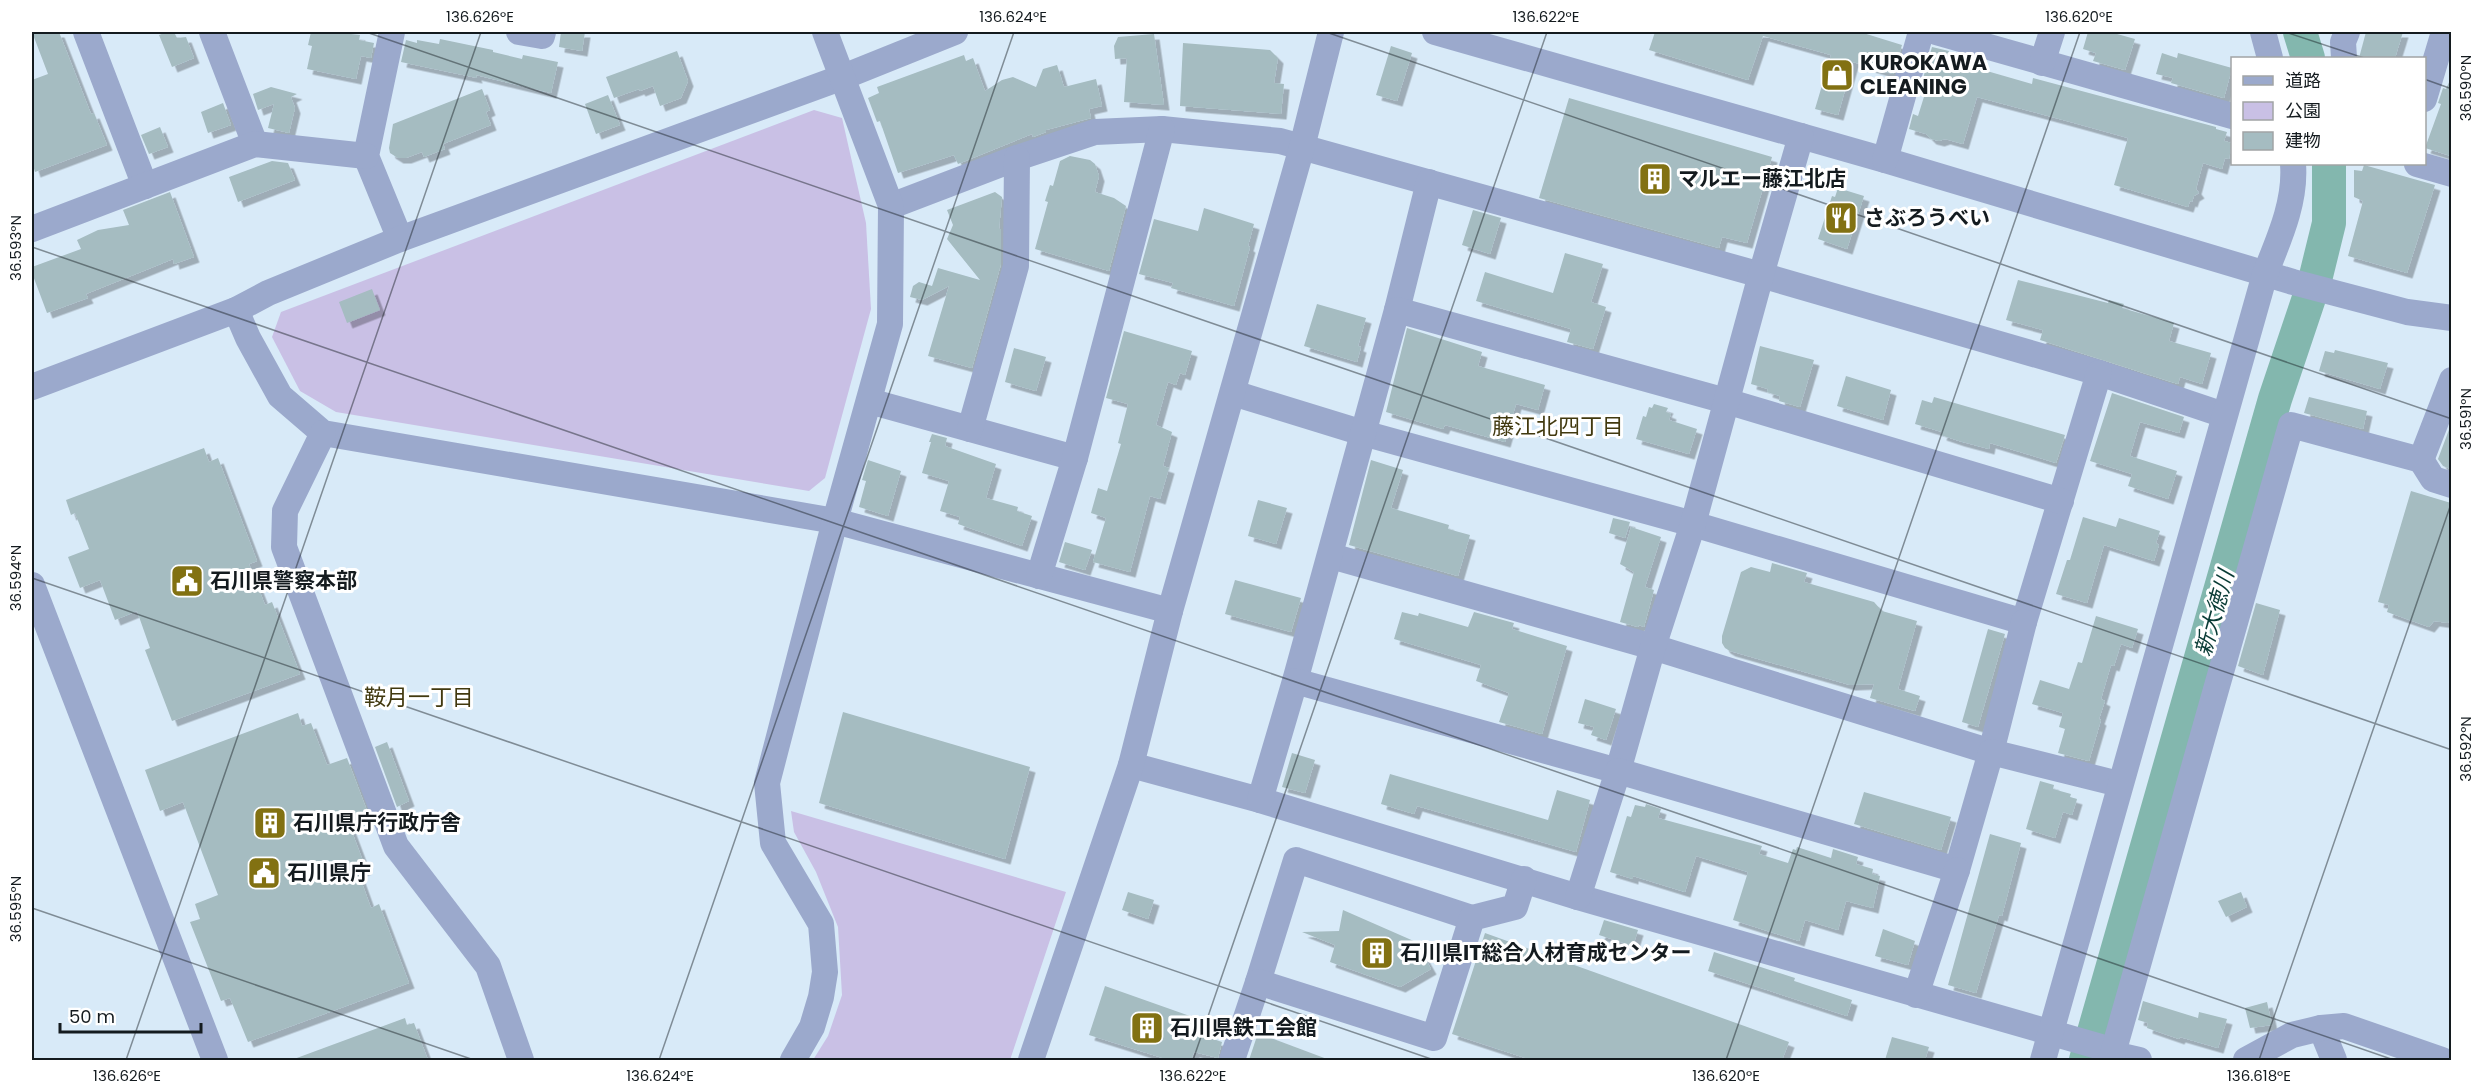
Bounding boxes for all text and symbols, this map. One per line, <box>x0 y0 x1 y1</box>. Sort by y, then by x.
text: 136.626°E <box>446 6 514 27</box>
text: 136.624°E <box>979 6 1047 27</box>
text: 136.622°E <box>1513 6 1579 27</box>
text: 136.620°E <box>2045 6 2113 27</box>
place label: KUROKAWA CLEANING <box>1860 48 1988 101</box>
text: 36.590°N <box>2455 55 2476 121</box>
shop icon: KUROKAWA CLEANING <box>1819 57 1855 93</box>
legend <box>2231 57 2426 165</box>
text: 道路 <box>2285 68 2321 93</box>
text: 公園 <box>2285 98 2321 123</box>
text: 建物 <box>2285 128 2321 153</box>
building icon: マルエー藤江北店 <box>1637 161 1673 197</box>
place label: マルエー藤江北店 <box>1678 164 1846 193</box>
restaurant icon: さぶろうべい <box>1823 200 1859 236</box>
place label: さぶろうべい <box>1864 203 1990 232</box>
text: 36.593°N <box>5 215 26 281</box>
text: 36.591°N <box>2455 388 2476 450</box>
district label: 藤江北四丁目 <box>1492 411 1624 442</box>
text: 36.594°N <box>5 545 26 611</box>
public building icon: 石川県警察本部 <box>169 563 205 599</box>
water label: 新大徳川 <box>2187 565 2242 660</box>
place label: 石川県警察本部 <box>210 566 357 595</box>
district label: 鞍月一丁目 <box>364 682 474 713</box>
text: 36.592°N <box>2455 716 2476 782</box>
building icon: 石川県庁行政庁舎 <box>252 805 288 841</box>
place label: 石川県庁行政庁舎 <box>293 808 461 837</box>
public building icon: 石川県庁 <box>246 855 282 891</box>
place label: 石川県庁 <box>287 858 371 887</box>
text: 36.595°N <box>5 876 26 942</box>
building icon: 石川県IT総合人材育成センター <box>1359 935 1395 971</box>
place label: 石川県IT総合人材育成センター <box>1400 938 1692 967</box>
scale bar <box>60 996 201 1034</box>
text: 50 m <box>69 1004 115 1029</box>
building icon: 石川県鉄工会館 <box>1129 1010 1165 1046</box>
place label: 石川県鉄工会館 <box>1170 1013 1317 1042</box>
text: 136.626°E <box>93 1065 161 1086</box>
text: 136.624°E <box>626 1065 694 1086</box>
text: 136.622°E <box>1160 1065 1226 1086</box>
text: 136.620°E <box>1692 1065 1760 1086</box>
text: 136.618°E <box>2227 1065 2291 1086</box>

